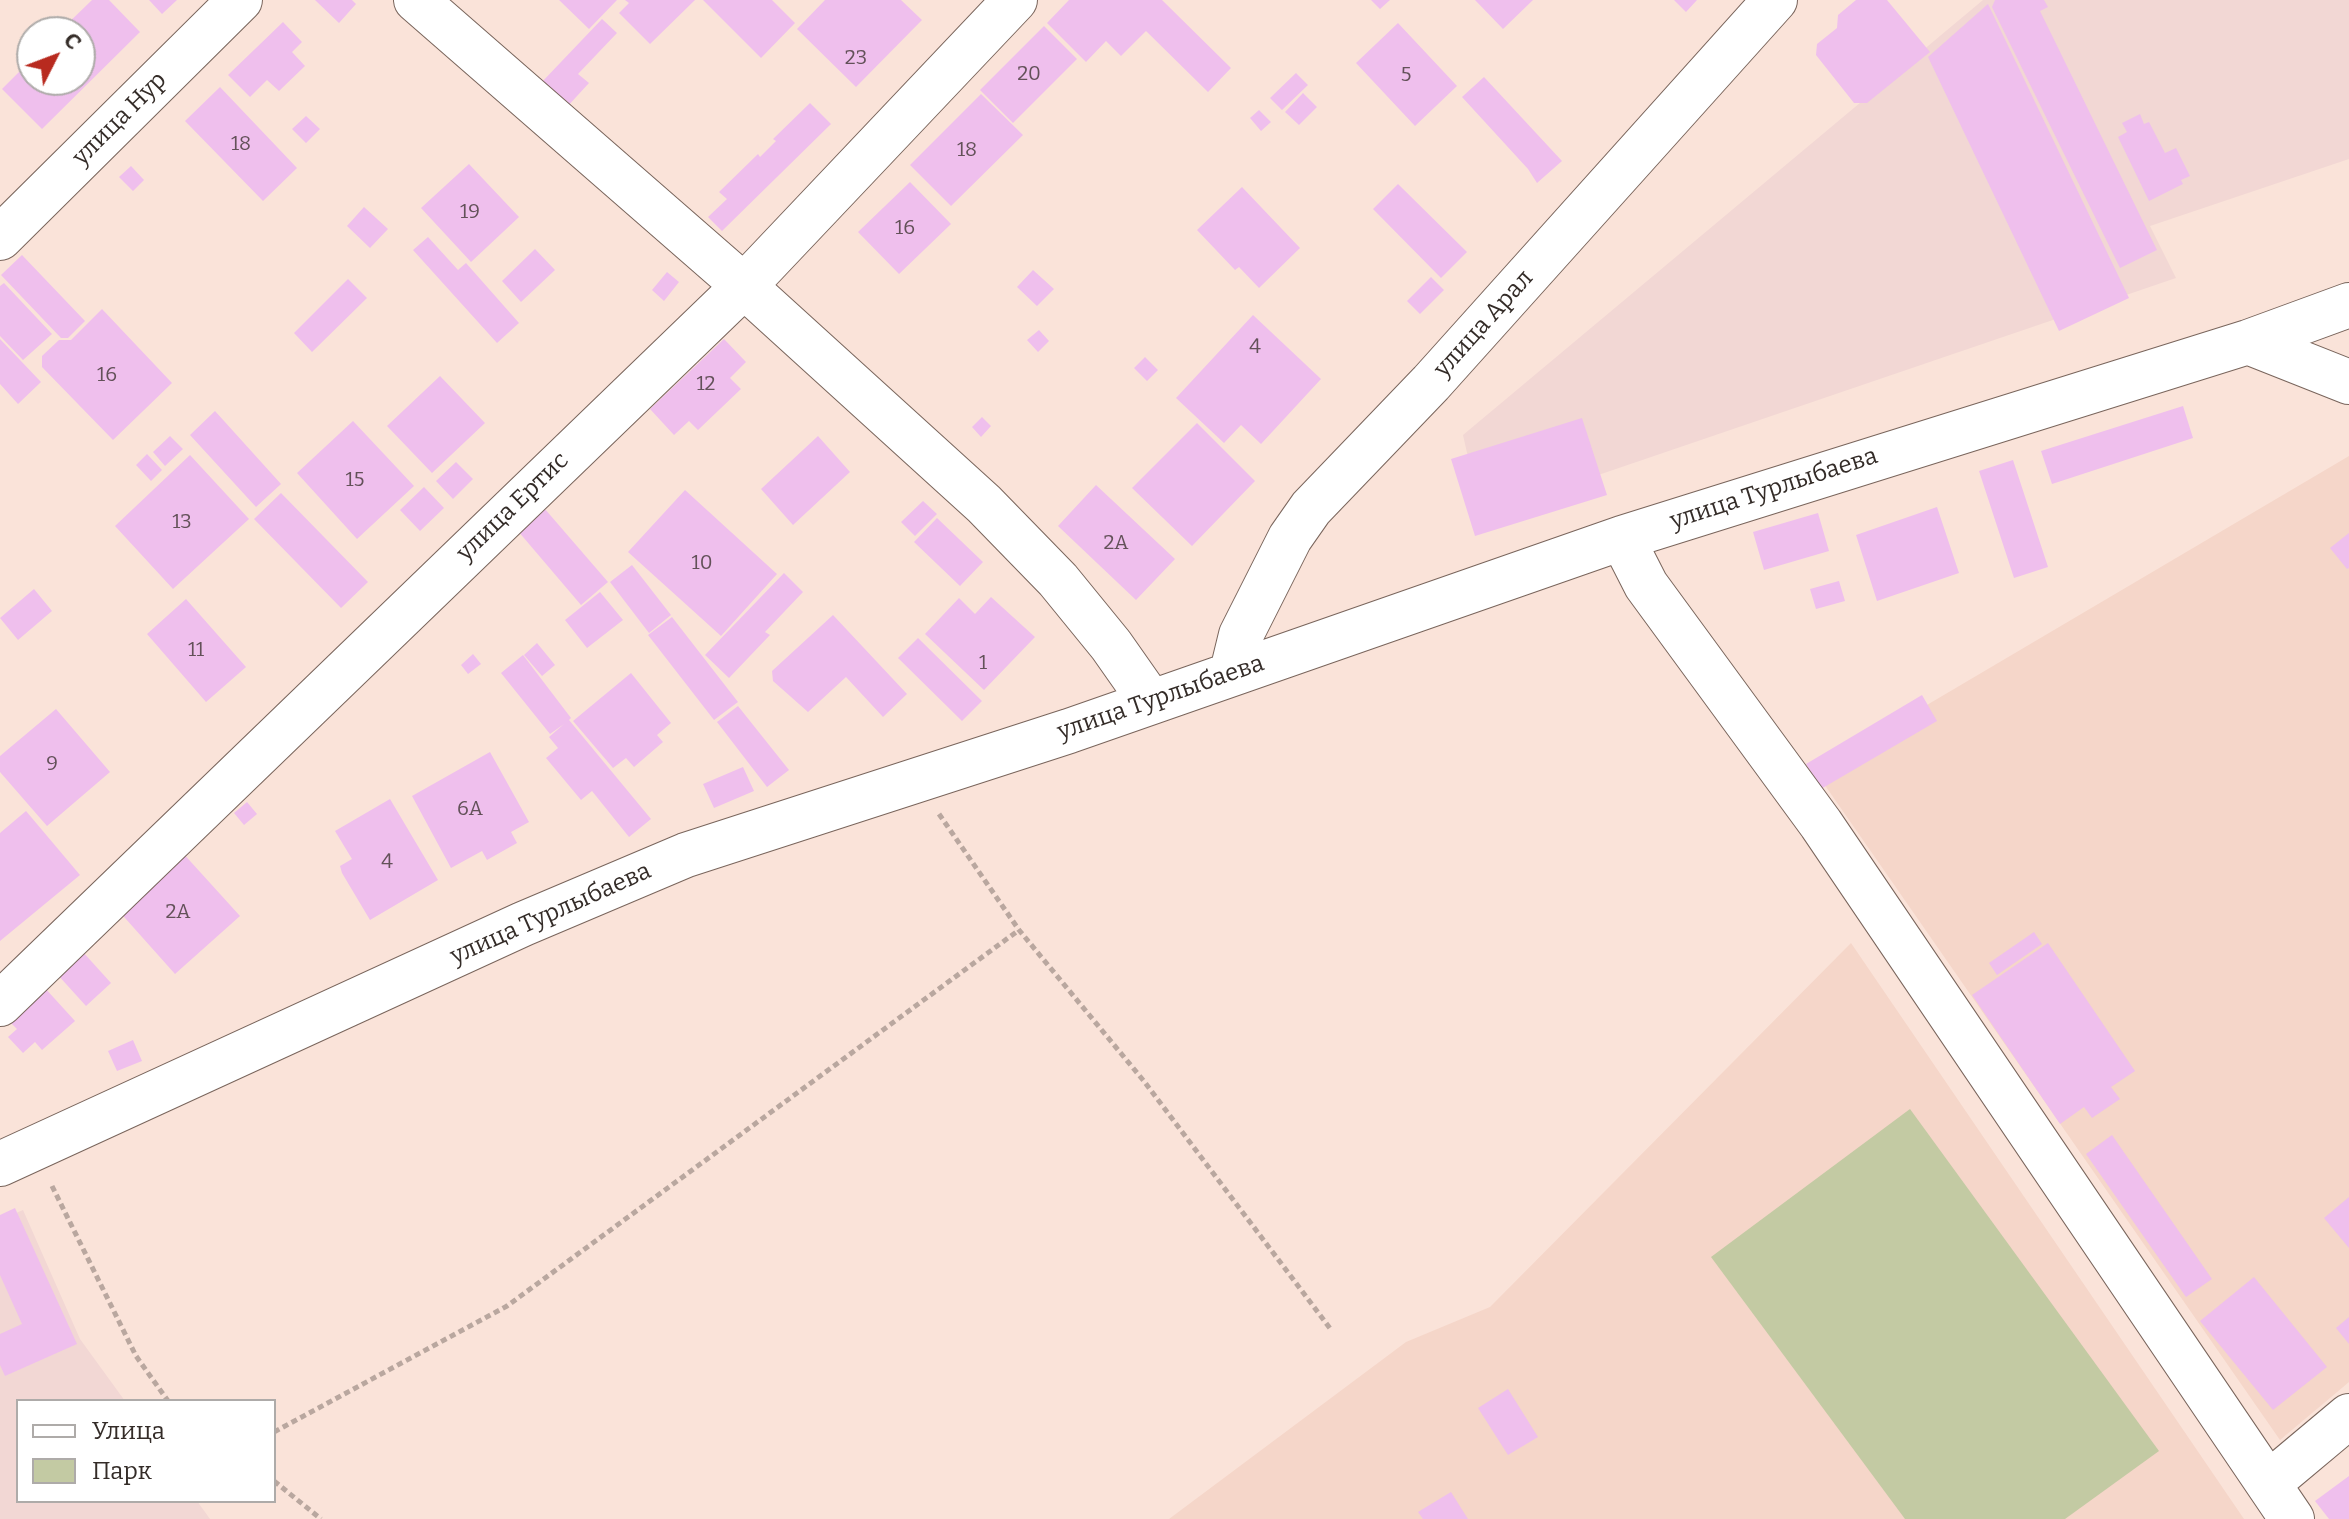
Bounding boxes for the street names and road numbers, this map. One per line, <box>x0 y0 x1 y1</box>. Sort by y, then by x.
street label: улица Нур <box>67 66 173 172</box>
street label: улица Арал <box>1428 264 1540 384</box>
street label: улица Турлыбаева <box>1667 442 1881 536</box>
street label: улица Ертис <box>451 447 575 567</box>
street label: улица Турлыбаева <box>1054 649 1268 747</box>
street label: улица Турлыбаева <box>446 857 656 971</box>

